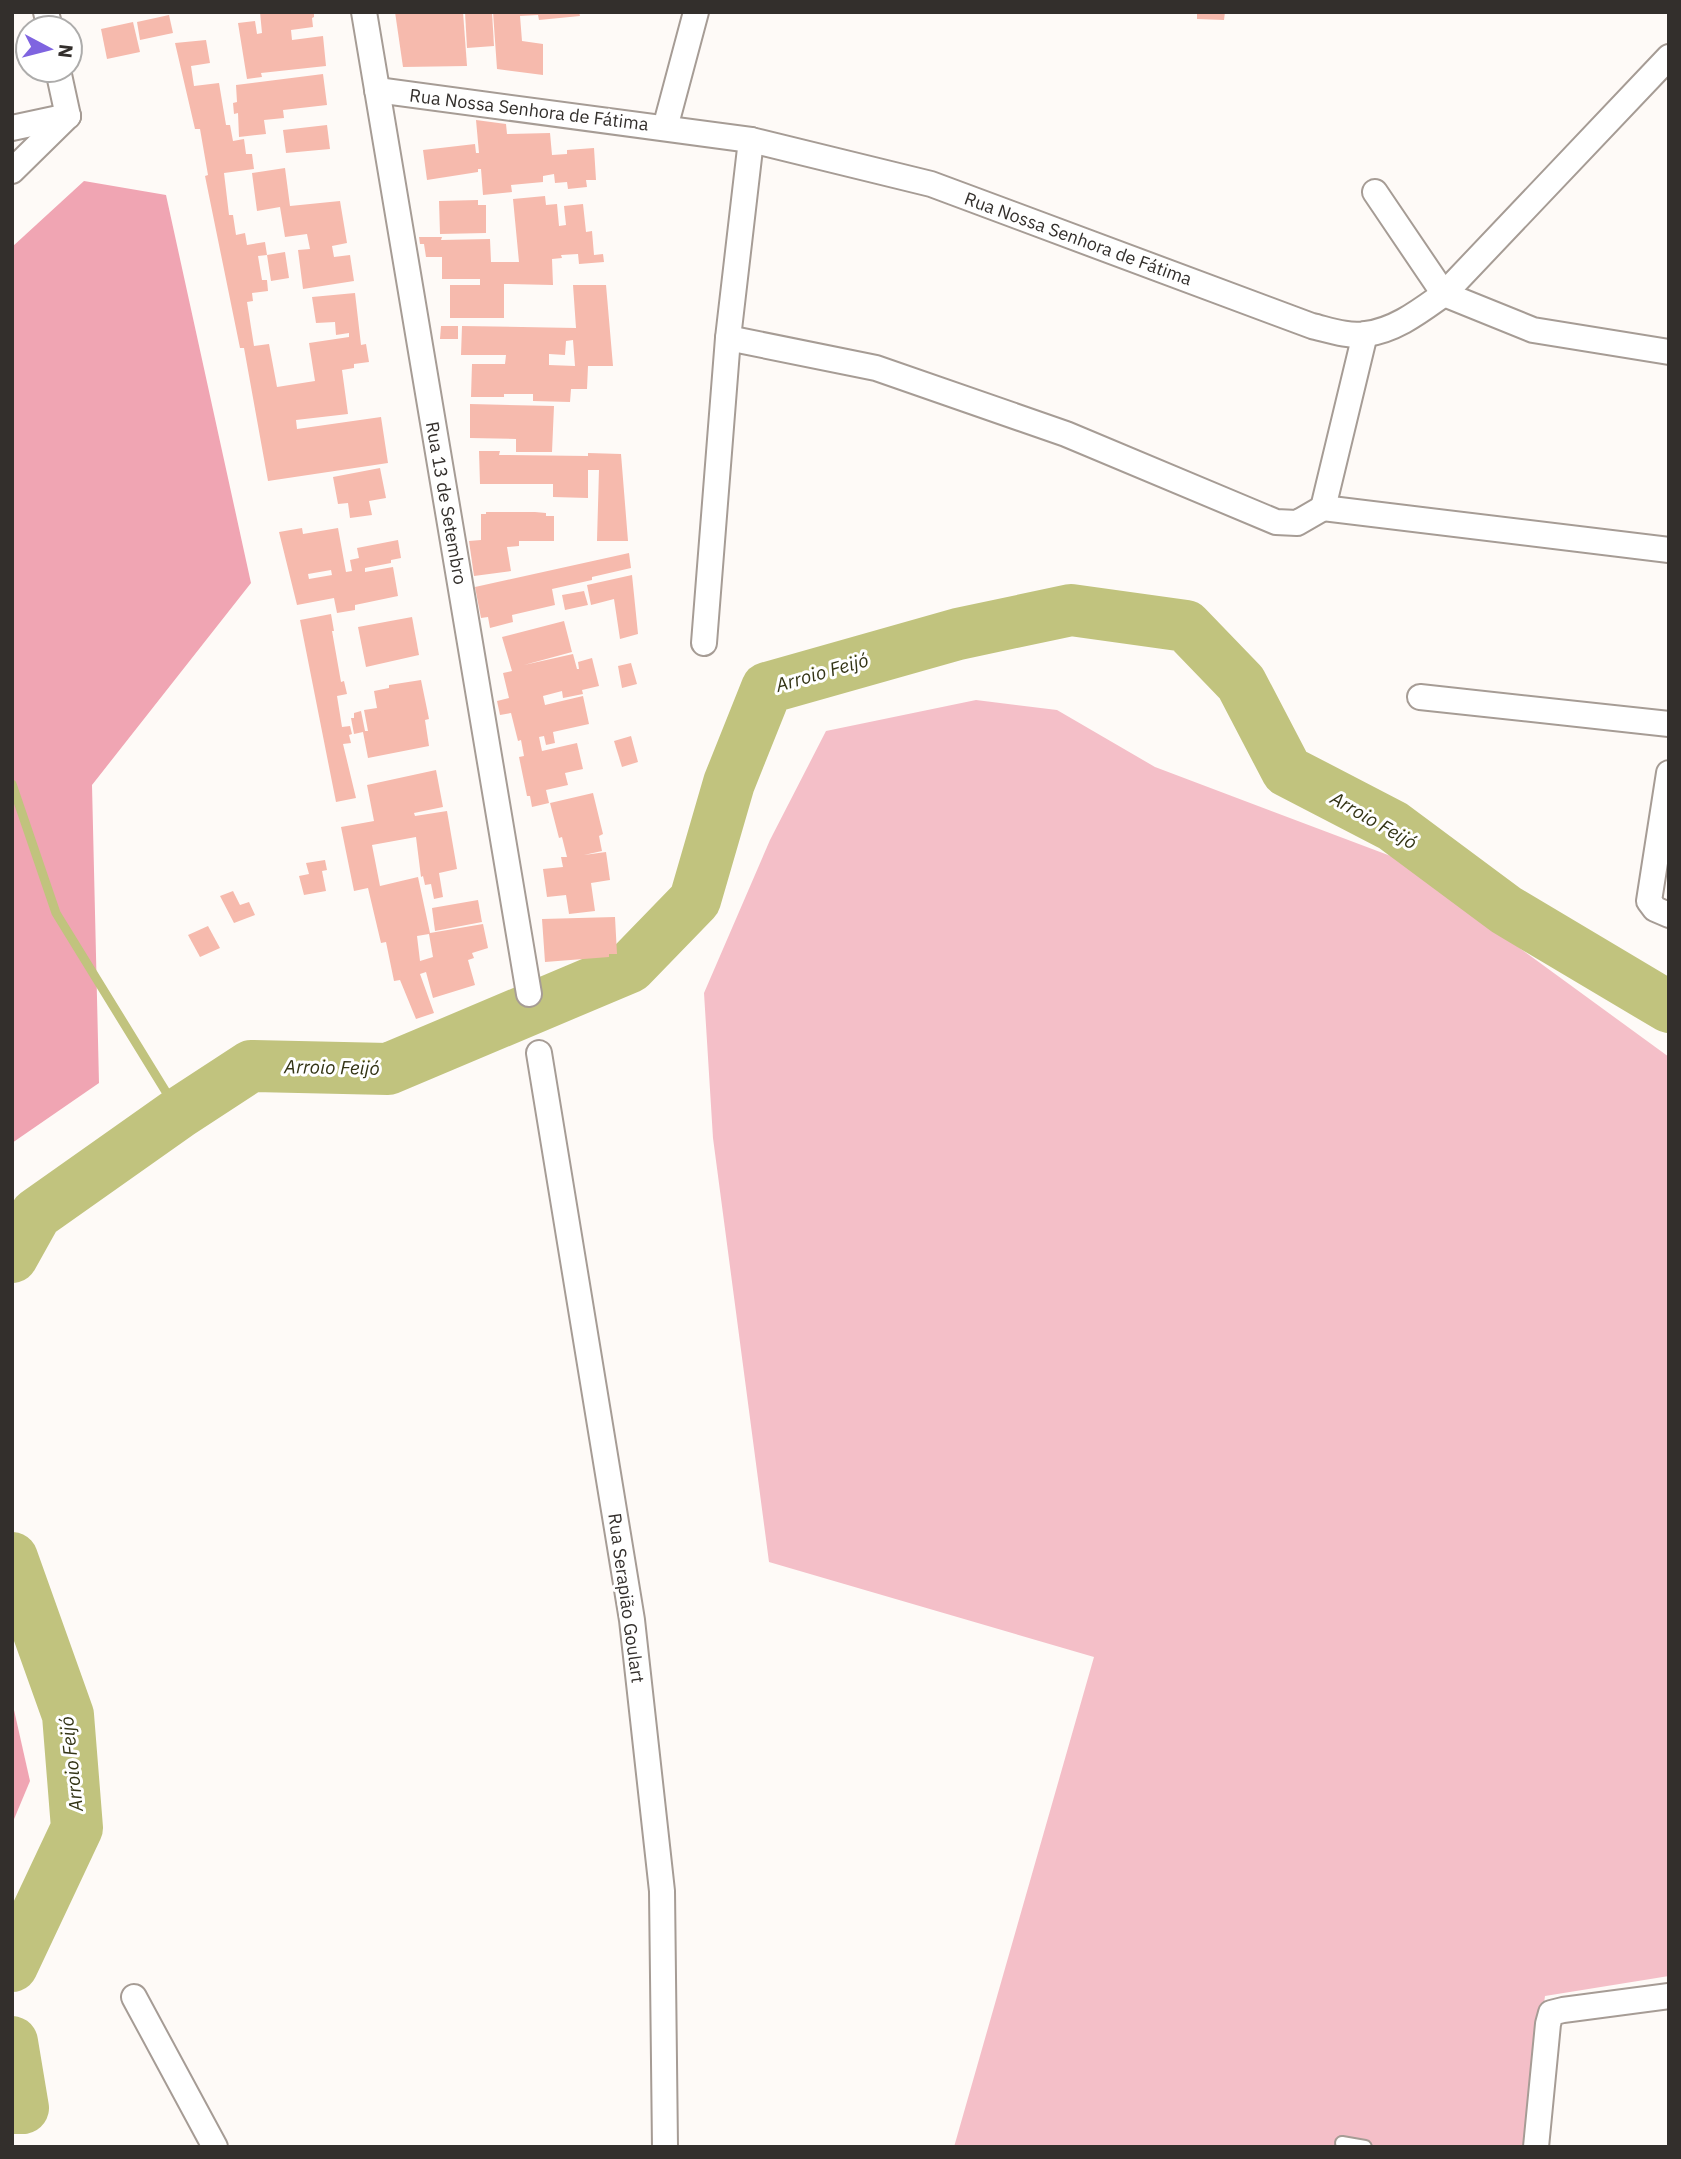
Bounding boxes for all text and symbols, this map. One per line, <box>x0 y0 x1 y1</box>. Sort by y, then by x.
north arrow <box>14 14 84 84</box>
text: N <box>53 43 79 59</box>
street label: Rua Nossa Senhora de Fátima <box>408 83 650 136</box>
street label: Rua Nossa Senhora de Fátima <box>961 187 1196 291</box>
street label: Rua 13 de Setembro <box>421 420 472 586</box>
water label: Arroio Feijó <box>772 647 871 697</box>
water label: Arroio Feijó <box>1326 785 1421 854</box>
water label: Arroio Feijó <box>283 1054 380 1080</box>
street label: Rua Serapião Goulart <box>603 1512 650 1684</box>
water label: Arroio Feijó <box>54 1715 88 1814</box>

